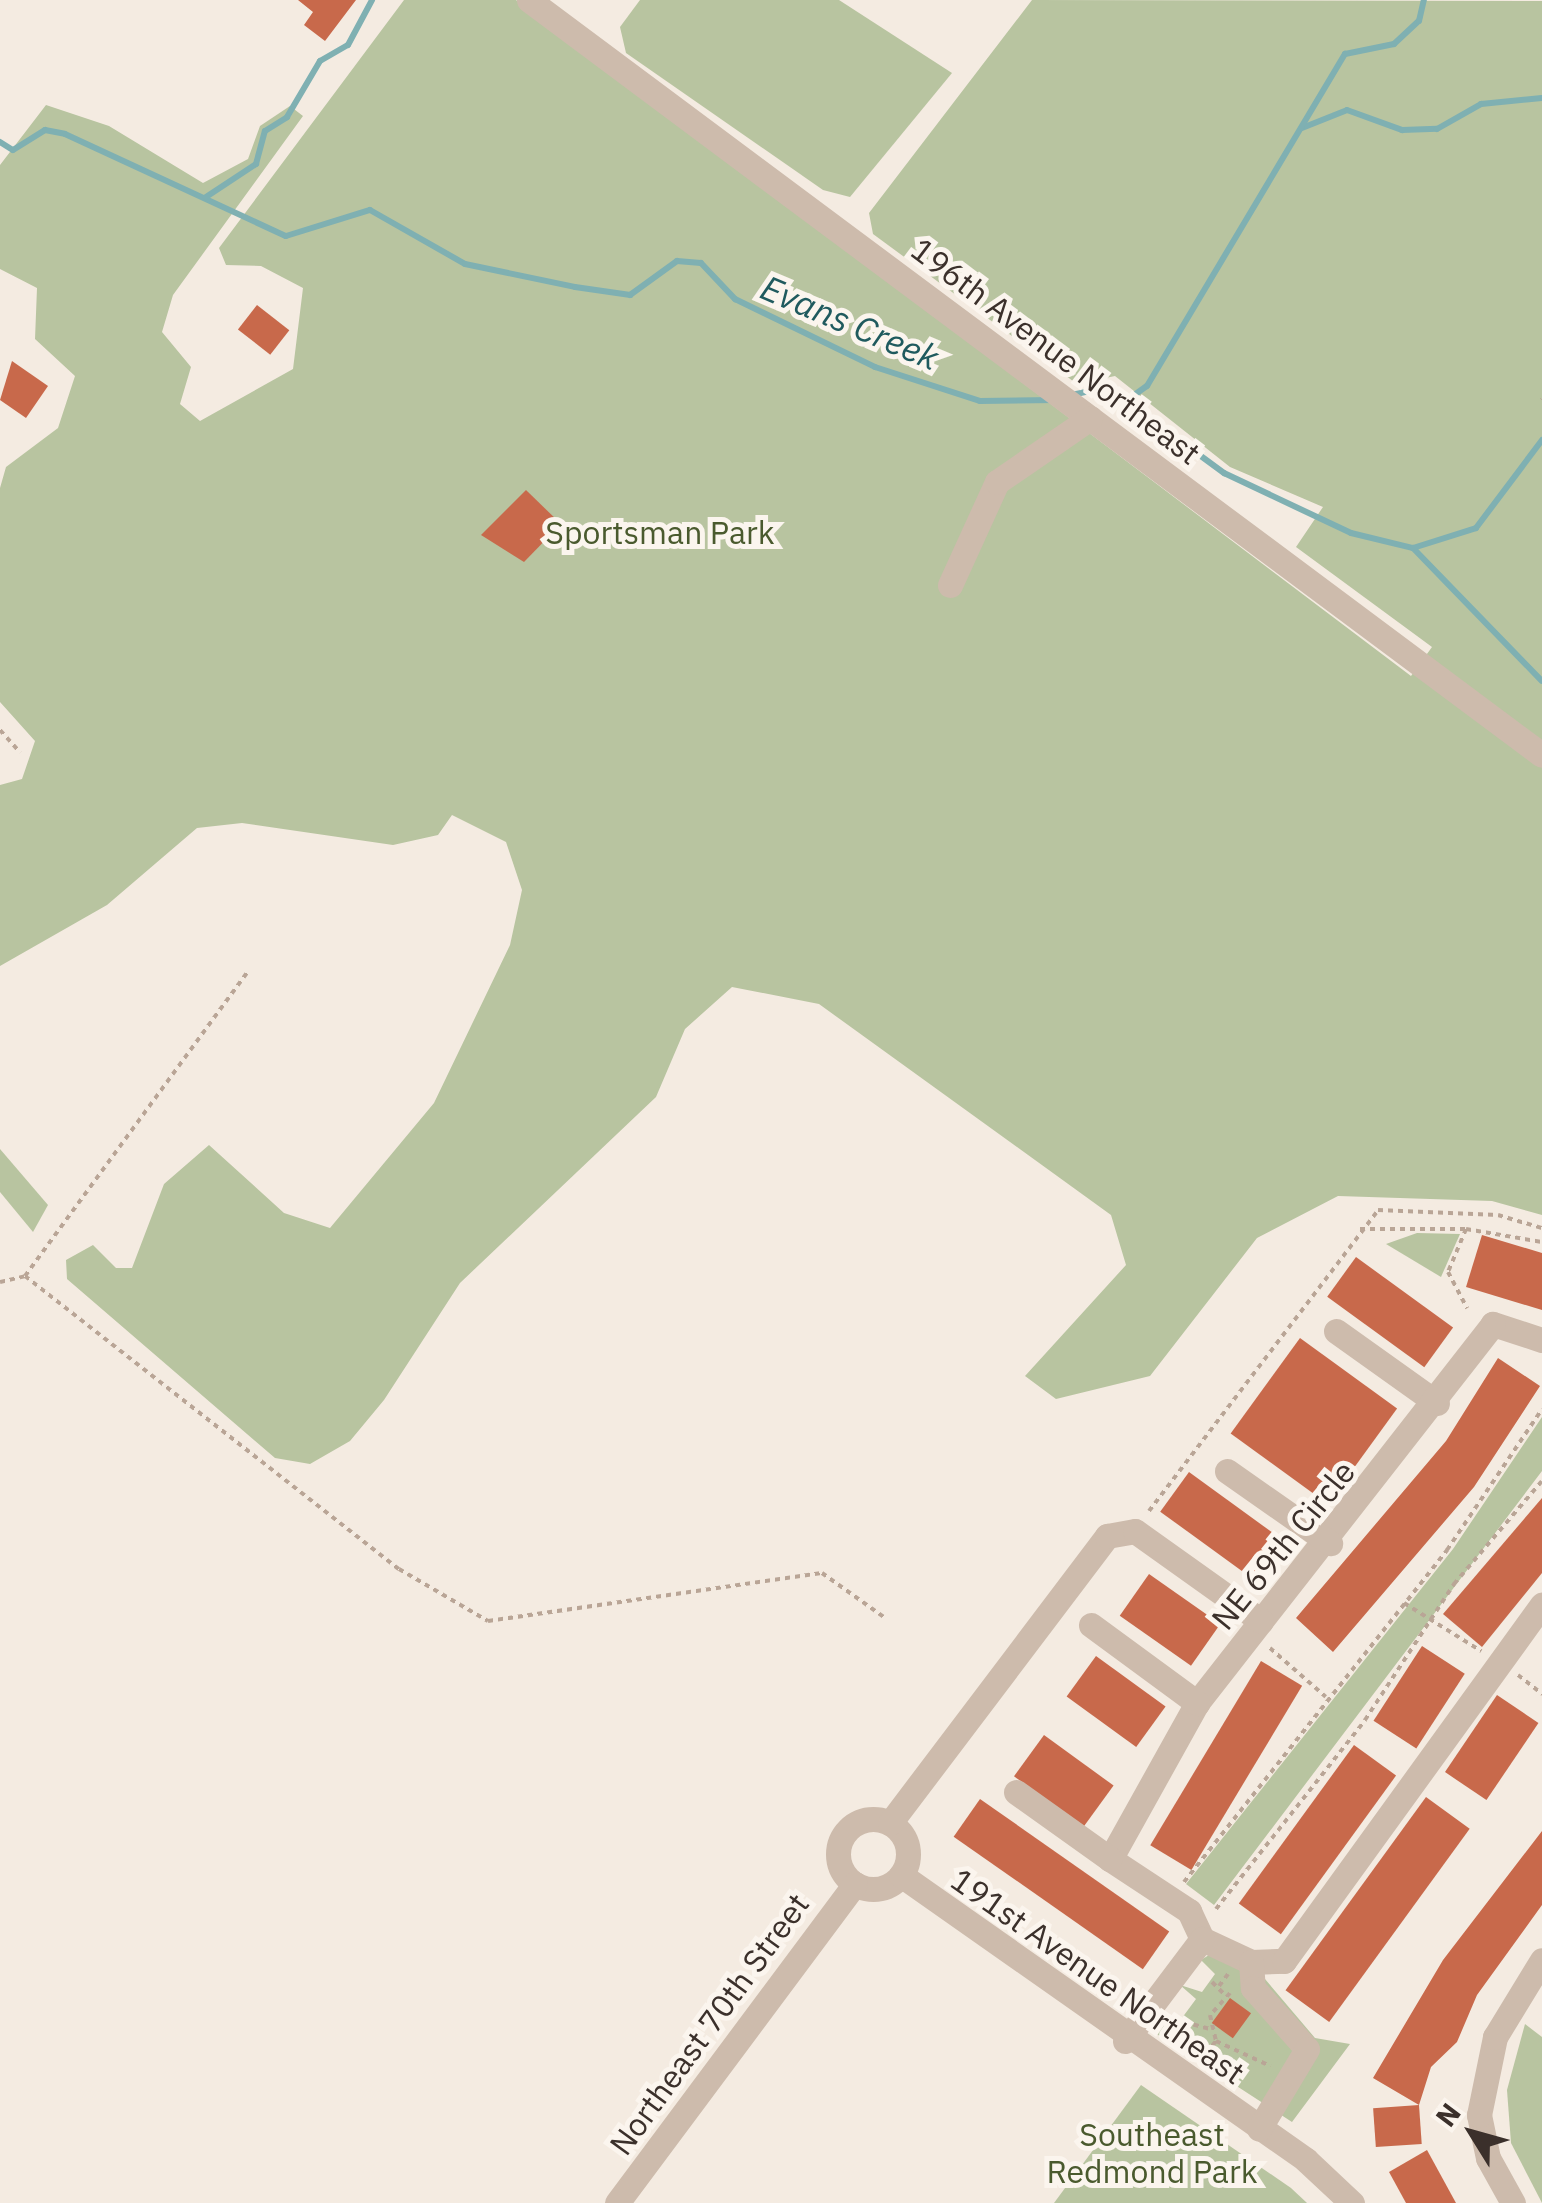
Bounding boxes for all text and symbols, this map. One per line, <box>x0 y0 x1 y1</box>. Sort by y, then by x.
street label: 196th Avenue Northeast <box>904 230 1208 472</box>
water label: Evans Creek <box>755 266 945 378</box>
park label: Sportsman Park <box>545 513 775 551</box>
street label: NE 69th Circle <box>1203 1453 1363 1637</box>
street label: 191st Avenue Northeast <box>944 1860 1252 2092</box>
street label: Northeast 70th Street <box>601 1886 817 2162</box>
north arrow <box>1422 2083 1522 2183</box>
text: N <box>1427 2095 1469 2134</box>
park label: Southeast Redmond Park <box>1046 2116 1258 2191</box>

